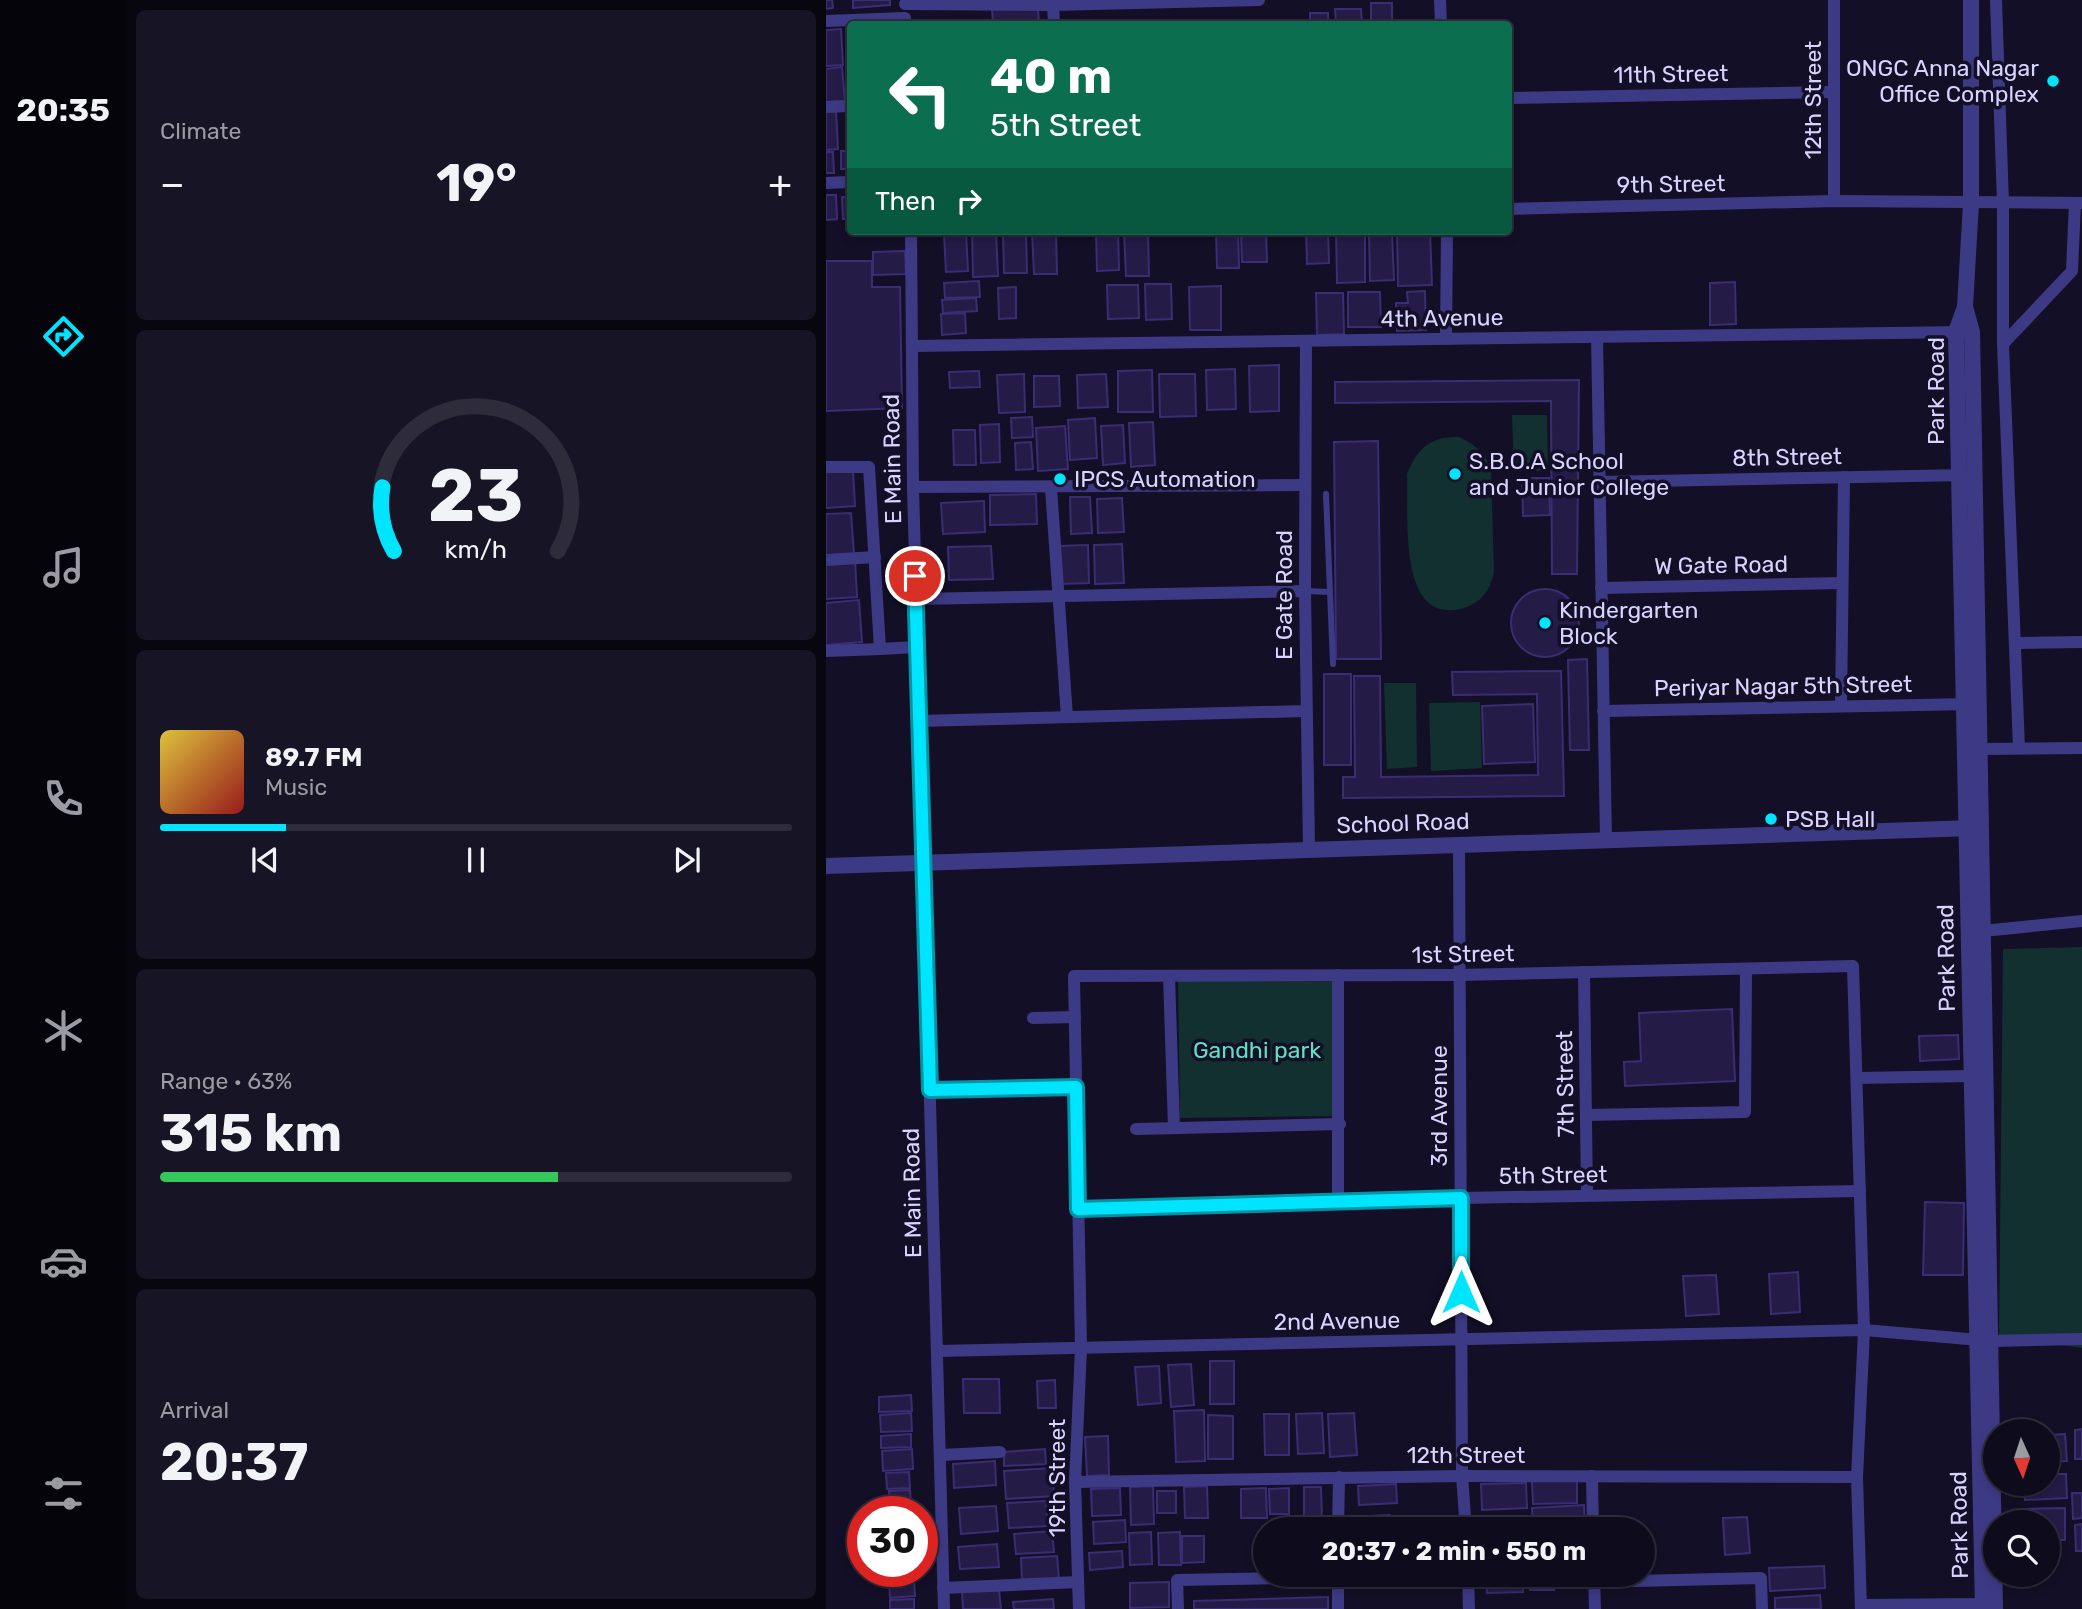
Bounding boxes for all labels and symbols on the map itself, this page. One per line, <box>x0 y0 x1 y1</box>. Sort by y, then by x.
street label: 12th Street <box>1799 41 1827 159</box>
place label: ONGC Anna Nagar Office Complex <box>1846 54 2039 108</box>
street label: 11th Street <box>1613 59 1729 89</box>
marker: ONGC Anna Nagar Office Complex <box>2045 73 2061 89</box>
street label: 9th Street <box>1616 169 1726 199</box>
street label: 4th Avenue <box>1380 303 1504 333</box>
street label: Park Road <box>1922 337 1950 445</box>
street label: E Main Road <box>877 394 907 524</box>
street label: 8th Street <box>1732 442 1842 472</box>
place label: S.B.O.A School and Junior College <box>1469 447 1669 501</box>
place label: IPCS Automation <box>1074 465 1256 493</box>
marker: S.B.O.A School and Junior College <box>1447 466 1463 482</box>
marker: IPCS Automation <box>1052 471 1068 487</box>
street label: E Gate Road <box>1270 530 1298 660</box>
pin <box>885 546 945 606</box>
street label: W Gate Road <box>1654 550 1788 580</box>
place label: Kindergarten Block <box>1559 596 1698 650</box>
marker: Kindergarten Block <box>1537 615 1553 631</box>
street label: Periyar Nagar 5th Street <box>1654 670 1912 702</box>
place label: PSB Hall <box>1785 805 1875 833</box>
street label: School Road <box>1336 807 1470 839</box>
marker: PSB Hall <box>1763 811 1779 827</box>
street label: Park Road <box>1931 904 1961 1012</box>
street label: 1st Street <box>1411 939 1515 969</box>
street label: 7th Street <box>1550 1030 1580 1138</box>
park label: Gandhi park <box>1193 1036 1321 1064</box>
street label: 3rd Avenue <box>1425 1045 1453 1167</box>
street label: E Main Road <box>897 1128 927 1258</box>
street label: 5th Street <box>1498 1160 1608 1190</box>
position arrow <box>1424 1255 1498 1329</box>
street label: 2nd Avenue <box>1273 1306 1401 1336</box>
street label: 19th Street <box>1043 1419 1071 1537</box>
north arrow <box>1983 1419 2060 1496</box>
street label: 12th Street <box>1407 1441 1525 1469</box>
street label: Park Road <box>1944 1471 1974 1579</box>
speed limit sign: 30 <box>847 1496 938 1587</box>

